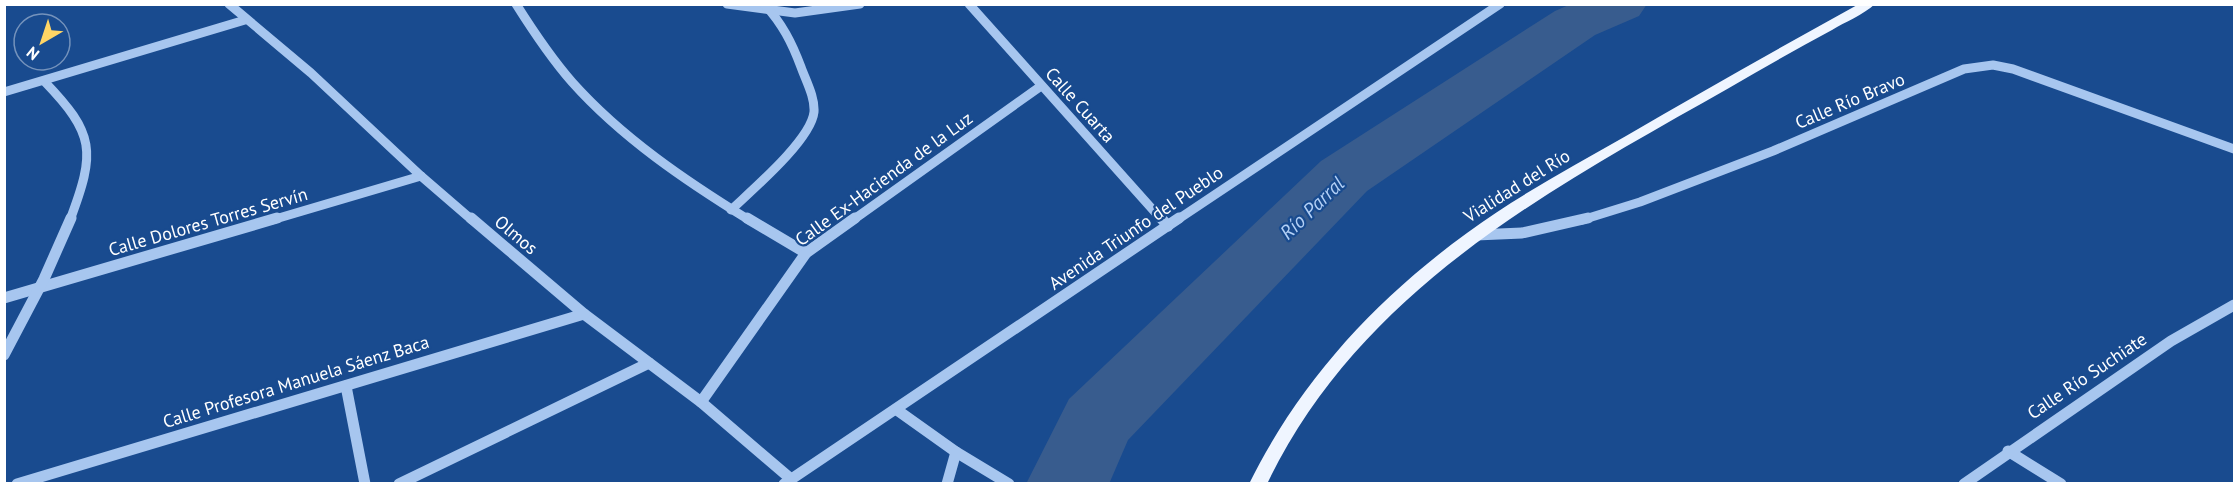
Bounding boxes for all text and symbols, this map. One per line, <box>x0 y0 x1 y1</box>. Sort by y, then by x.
north arrow <box>12 12 72 72</box>
text: N <box>22 43 43 65</box>
street label: Calle Cuarta <box>1040 62 1120 147</box>
street label: Calle Río Bravo <box>1792 67 1908 134</box>
street label: Calle Ex-Hacienda de la Luz <box>791 107 977 251</box>
street label: Vialidad del Río <box>1458 144 1574 228</box>
street label: Avenida Triunfo del Pueblo <box>1044 161 1227 295</box>
water label: Río Parral <box>1274 170 1350 245</box>
street label: Calle Dolores Torres Servín <box>106 182 310 261</box>
street label: Olmos <box>490 210 543 259</box>
street label: Calle Río Suchiate <box>2023 327 2151 424</box>
street label: Calle Profesora Manuela Sáenz Baca <box>160 330 432 433</box>

